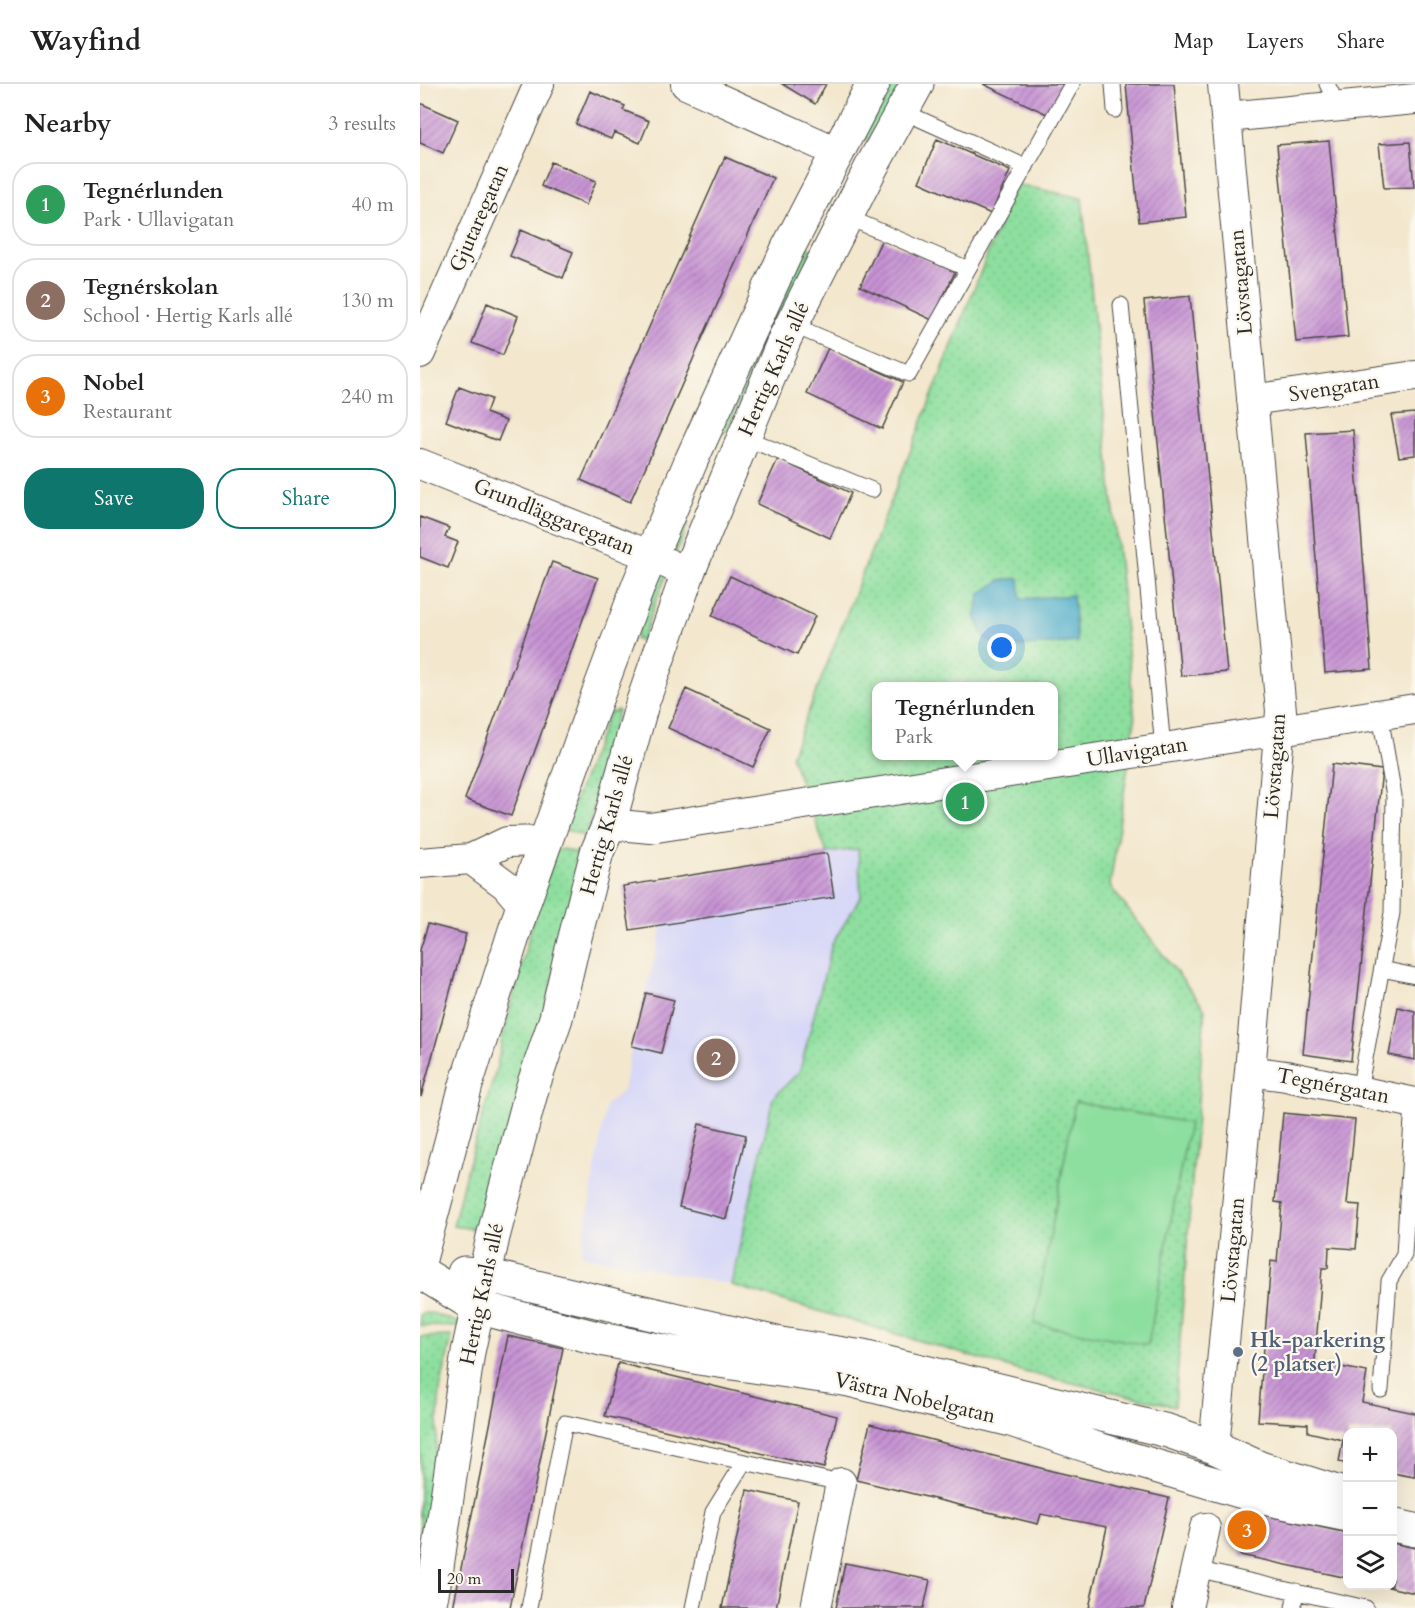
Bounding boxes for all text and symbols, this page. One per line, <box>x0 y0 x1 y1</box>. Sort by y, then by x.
text: Wayfind <box>30 22 141 60</box>
text: Map <box>1174 27 1214 56</box>
text: Layers <box>1247 27 1304 56</box>
text: Share <box>1337 27 1385 56</box>
text: Nearby <box>24 106 112 141</box>
text: 3 results <box>328 110 396 137</box>
street label: Gjutaregatan <box>442 159 516 277</box>
text: Tegnérlunden <box>83 176 224 206</box>
text: 1 <box>40 191 51 218</box>
text: 40 m <box>351 191 394 218</box>
text: Park · Ullavigatan <box>83 206 234 233</box>
street label: Lövstagatan <box>1222 228 1260 336</box>
text: Tegnérskolan <box>83 272 219 302</box>
text: 2 <box>40 287 51 314</box>
text: 130 m <box>341 287 394 314</box>
street label: Hertig Karls allé <box>731 297 817 441</box>
text: School · Hertig Karls allé <box>83 302 293 329</box>
street label: Svengatan <box>1287 367 1381 409</box>
text: Nobel <box>83 368 144 398</box>
text: 3 <box>40 383 51 410</box>
text: 240 m <box>341 383 394 410</box>
text: Restaurant <box>83 398 172 425</box>
button: Save <box>24 468 204 529</box>
button: Share <box>216 468 396 529</box>
street label: Grundläggaregatan <box>469 471 639 563</box>
your location <box>987 633 1016 662</box>
popup <box>872 682 1058 760</box>
text: Tegnérlunden <box>895 693 1035 723</box>
street label: Lövstagatan <box>1257 712 1293 820</box>
text: Park <box>895 723 933 750</box>
street label: Ullavigatan <box>1084 730 1190 774</box>
street label: Hertig Karls allé <box>573 752 641 898</box>
pin: 1 <box>946 780 984 824</box>
pin: 2 <box>696 1036 736 1080</box>
street label: Tegnérgatan <box>1274 1061 1392 1111</box>
street label: Lövstagatan <box>1214 1196 1252 1304</box>
street label: Hertig Karls allé <box>453 1220 511 1368</box>
place label: Hk-parkering (2 platser) <box>1250 1326 1386 1379</box>
marker: Hk-parkering (2 platser) <box>1231 1345 1245 1359</box>
street label: Västra Nobelgatan <box>832 1365 999 1431</box>
map controls <box>1343 1428 1397 1590</box>
button: + <box>1343 1428 1397 1482</box>
button: − <box>1343 1482 1397 1536</box>
pin: 3 <box>1228 1508 1266 1552</box>
button: layers <box>1343 1536 1397 1590</box>
scale bar <box>438 1566 514 1594</box>
text: 20 m <box>447 1568 481 1590</box>

